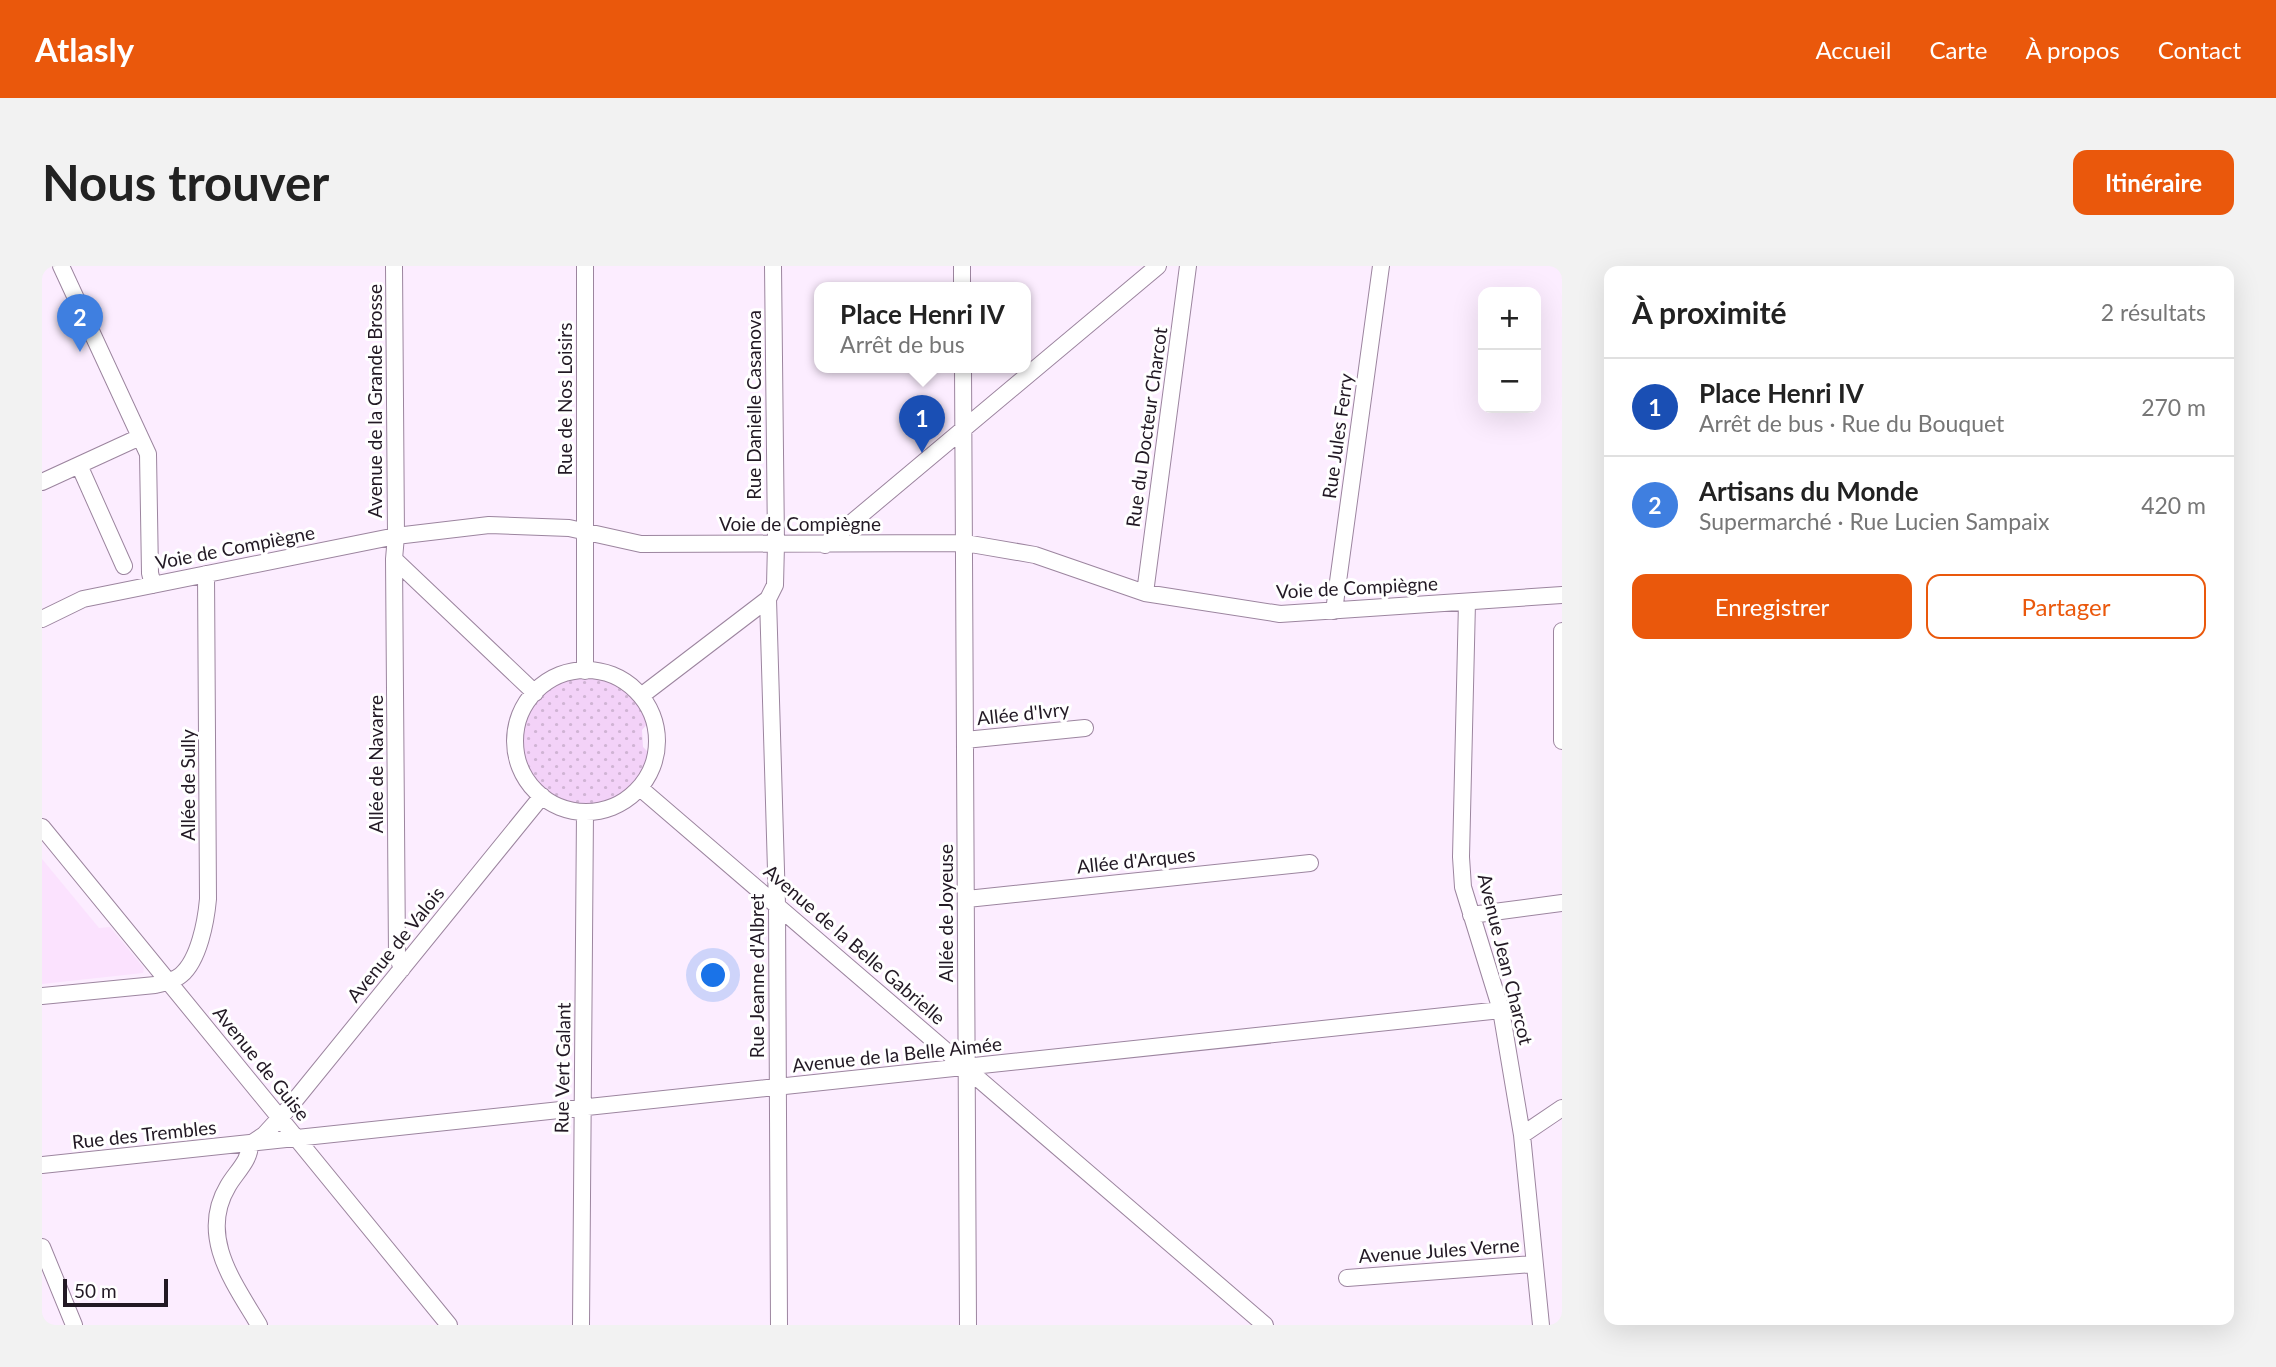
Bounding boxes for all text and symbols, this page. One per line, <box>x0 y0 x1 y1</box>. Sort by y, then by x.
text: Atlasly <box>35 29 134 69</box>
text: Accueil <box>1815 35 1891 64</box>
text: Carte <box>1929 35 1987 64</box>
text: À propos <box>2025 35 2120 64</box>
text: Contact <box>2158 35 2241 64</box>
button: Itinéraire <box>2073 150 2234 215</box>
text: Nous trouver <box>42 153 329 211</box>
popup <box>814 282 1031 373</box>
street label: Avenue de la Grande Brosse <box>363 284 386 518</box>
map controls <box>1478 287 1541 413</box>
button: + <box>1478 287 1541 350</box>
pin: 2 <box>57 294 103 352</box>
text: À proximité <box>1632 294 1787 330</box>
text: Place Henri IV <box>840 298 1005 330</box>
text: 2 résultats <box>2101 298 2206 326</box>
street label: Rue Danielle Casanova <box>742 310 765 500</box>
street label: Rue de Nos Loisirs <box>553 323 576 475</box>
street label: Rue du Docteur Charcot <box>1121 325 1171 528</box>
text: Arrêt de bus <box>840 330 965 358</box>
button: − <box>1478 350 1541 413</box>
street label: Rue Jules Ferry <box>1317 372 1357 500</box>
text: Place Henri IV <box>1699 377 1864 409</box>
text: 1 <box>1648 393 1662 421</box>
text: 270 m <box>2141 393 2206 421</box>
pin: 1 <box>899 395 945 453</box>
text: Arrêt de bus · Rue du Bouquet <box>1699 409 2004 437</box>
text: Artisans du Monde <box>1699 475 1919 507</box>
text: 2 <box>1648 491 1662 519</box>
text: 420 m <box>2141 491 2206 519</box>
text: Supermarché · Rue Lucien Sampaix <box>1699 507 2050 535</box>
street label: Voie de Compiègne <box>719 512 881 535</box>
street label: Voie de Compiègne <box>153 520 317 574</box>
street label: Voie de Compiègne <box>1276 571 1438 603</box>
button: Enregistrer <box>1632 574 1912 639</box>
button: Partager <box>1926 574 2206 639</box>
street label: Allée de Navarre <box>364 695 387 833</box>
street label: Allée d'Ivry <box>976 697 1071 729</box>
street label: Allée de Sully <box>176 729 199 841</box>
street label: Allée d'Arques <box>1076 842 1196 878</box>
street label: Allée de Joyeuse <box>934 844 957 982</box>
street label: Avenue de la Belle Gabrielle <box>760 859 950 1029</box>
street label: Avenue Jean Charcot <box>1474 871 1538 1047</box>
street label: Avenue de Valois <box>342 882 448 1006</box>
street label: Rue Jeanne d'Albret <box>745 894 768 1058</box>
your location <box>696 958 730 992</box>
street label: Avenue de Guise <box>209 1001 315 1125</box>
street label: Rue Vert Galant <box>549 1002 575 1134</box>
street label: Avenue de la Belle Aimée <box>791 1032 1003 1076</box>
street label: Rue des Trembles <box>71 1115 217 1153</box>
street label: Avenue Jules Verne <box>1358 1233 1520 1267</box>
scale bar <box>63 1276 168 1308</box>
text: 50 m <box>74 1279 117 1302</box>

